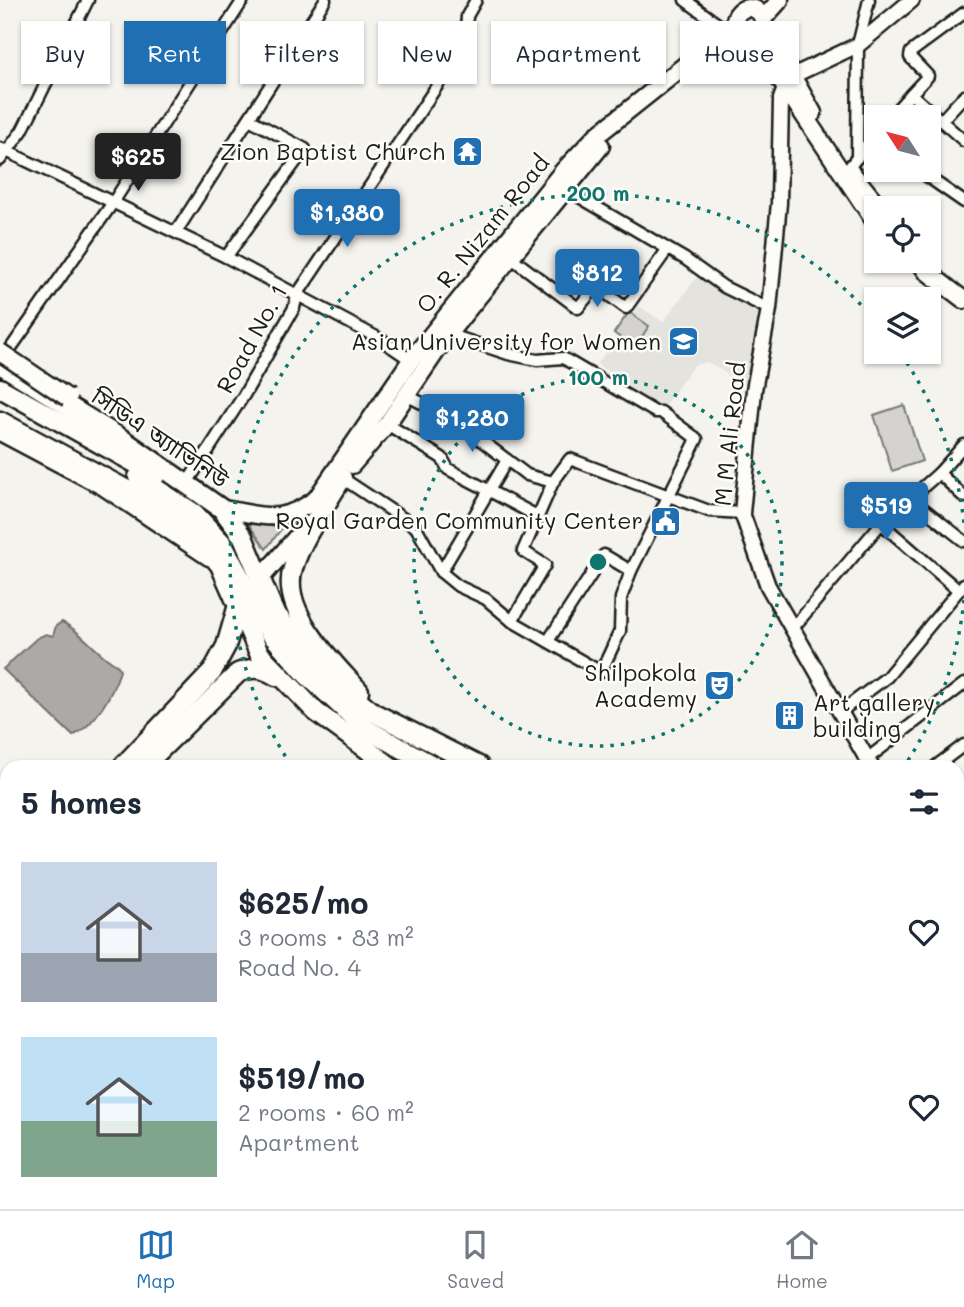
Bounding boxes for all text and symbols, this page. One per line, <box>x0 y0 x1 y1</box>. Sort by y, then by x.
chip: Buy <box>21 21 110 84</box>
chip: Rent <box>124 21 226 84</box>
chip: Filters <box>240 21 364 84</box>
chip: New <box>378 21 477 84</box>
chip: Apartment <box>491 21 666 84</box>
chip: House <box>680 21 799 84</box>
north arrow <box>864 105 942 182</box>
map controls <box>864 105 941 364</box>
pin: $625 <box>97 134 179 193</box>
temple icon: Zion Baptist Church <box>451 135 485 169</box>
place label: Zion Baptist Church <box>220 136 445 166</box>
text: $625 <box>111 141 165 171</box>
street label: O. R. Nizam Road <box>409 148 555 319</box>
text: 200 m <box>567 179 629 206</box>
pin: $1,380 <box>290 190 404 249</box>
button: locate <box>864 196 941 273</box>
text: $1,380 <box>310 197 384 227</box>
pin: $812 <box>556 250 638 309</box>
text: $812 <box>571 257 623 287</box>
street label: Road No. 1 <box>209 279 293 398</box>
button: layers <box>864 287 941 364</box>
school or university icon: Asian University for Women <box>667 325 701 359</box>
place label: Asian University for Women <box>351 326 661 356</box>
street label: M M Ali Road <box>707 360 751 507</box>
text: 100 m <box>568 363 628 390</box>
street label: সিডিএ অ্যাভিনিউ <box>86 380 235 494</box>
pin: $1,280 <box>415 394 529 454</box>
text: $1,280 <box>435 402 509 432</box>
pin: $519 <box>845 482 927 542</box>
text: $519 <box>860 490 912 520</box>
public building icon: Royal Garden Community Center <box>649 504 683 538</box>
place label: Royal Garden Community Center <box>275 505 643 535</box>
centre of rings <box>586 550 610 574</box>
place label: Shilpokola Academy <box>584 657 697 713</box>
theatre icon: Shilpokola Academy <box>703 669 737 703</box>
place label: Art gallery building <box>813 687 935 743</box>
building icon: Art gallery building <box>773 699 807 733</box>
text: 5 homes <box>21 782 142 822</box>
icon: filters <box>905 783 943 821</box>
text: $625/mo <box>238 882 369 922</box>
icon: home <box>77 890 161 974</box>
icon: heart <box>905 913 943 951</box>
text: 3 rooms · 83 m² <box>238 922 414 952</box>
text: Road No. 4 <box>238 952 361 982</box>
text: $519/mo <box>238 1057 365 1097</box>
icon: home <box>77 1065 161 1149</box>
icon: heart <box>905 1088 943 1126</box>
text: 2 rooms · 60 m² <box>238 1097 414 1127</box>
text: Apartment <box>238 1127 360 1157</box>
tab: Map <box>136 1226 175 1293</box>
tab: Saved <box>447 1226 504 1293</box>
tab: Home <box>776 1226 828 1293</box>

